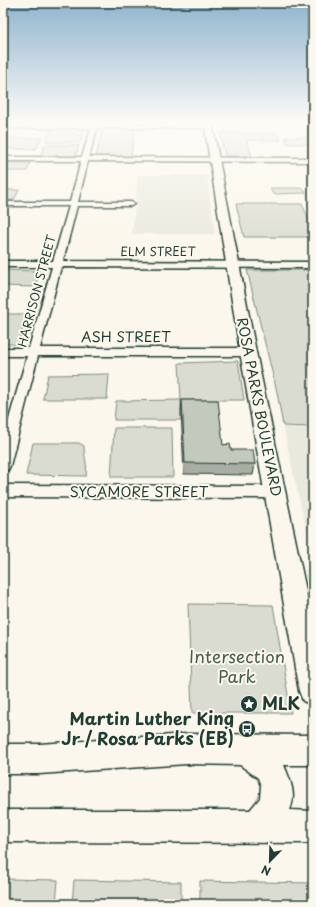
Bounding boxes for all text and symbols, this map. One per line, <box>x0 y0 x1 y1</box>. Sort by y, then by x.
street label: HARRISON STREET <box>12 232 60 349</box>
street label: ELM STREET <box>120 242 196 260</box>
street label: ROSA PARKS BOULEVARD <box>232 316 287 498</box>
street label: ASH STREET <box>81 326 171 347</box>
street label: SYCAMORE STREET <box>70 481 209 502</box>
park label: Intersection Park <box>189 643 285 689</box>
place label: MLK <box>262 690 301 716</box>
place icon: MLK <box>239 694 259 714</box>
place label: Martin Luther King Jr / Rosa Parks (EB) <box>61 705 234 751</box>
bus stop icon: Martin Luther King Jr / Rosa Parks (EB) <box>237 719 257 739</box>
north arrow <box>250 841 290 881</box>
text: N <box>258 861 273 880</box>

